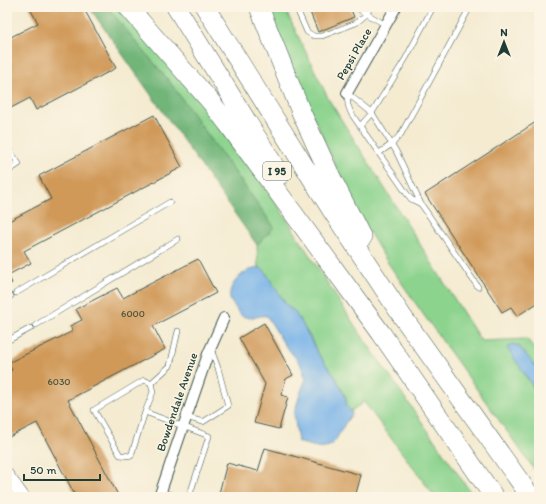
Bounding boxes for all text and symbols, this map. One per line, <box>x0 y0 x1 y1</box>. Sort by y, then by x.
north arrow <box>484 22 524 62</box>
street label: Pepsi Place <box>334 25 375 82</box>
text: N <box>500 26 508 39</box>
road number: I 95 <box>263 162 291 180</box>
house number: 6000 <box>121 307 145 320</box>
street label: Bowdendale Avenue <box>153 350 201 453</box>
house number: 6030 <box>47 375 71 388</box>
scale bar <box>24 456 100 482</box>
text: 50 m <box>30 463 56 477</box>

